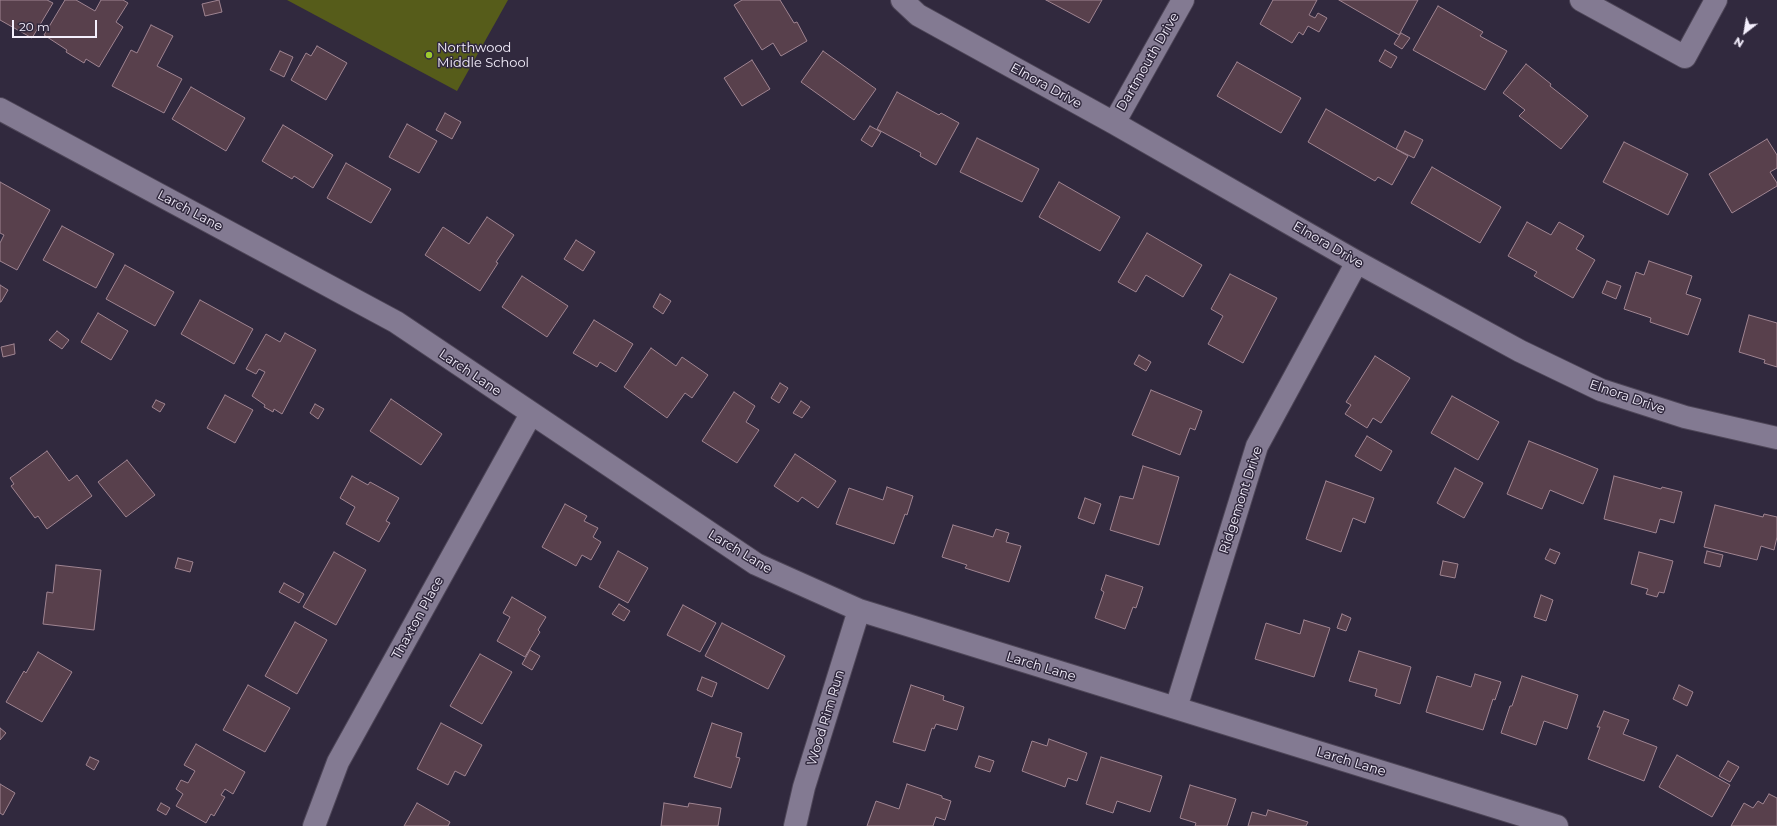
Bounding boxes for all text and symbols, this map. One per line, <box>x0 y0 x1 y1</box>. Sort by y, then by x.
street label: Dartmouth Drive <box>1113 10 1183 114</box>
scale bar <box>14 12 99 38</box>
north arrow <box>1725 12 1765 52</box>
text: 20 m <box>19 19 50 34</box>
text: N <box>1731 34 1746 51</box>
place label: Northwood Middle School <box>437 40 529 71</box>
marker: Northwood Middle School <box>424 50 434 60</box>
street label: Elnora Drive <box>1008 60 1084 112</box>
street label: Larch Lane <box>155 187 225 235</box>
street label: Elnora Drive <box>1290 219 1366 271</box>
street label: Larch Lane <box>436 346 504 400</box>
street label: Elnora Drive <box>1587 377 1667 417</box>
street label: Ridgemont Drive <box>1216 444 1266 556</box>
street label: Larch Lane <box>705 527 775 577</box>
street label: Thaxton Place <box>389 574 447 662</box>
street label: Larch Lane <box>1004 649 1078 685</box>
street label: Wood Rim Run <box>804 668 848 768</box>
street label: Larch Lane <box>1314 744 1388 780</box>

